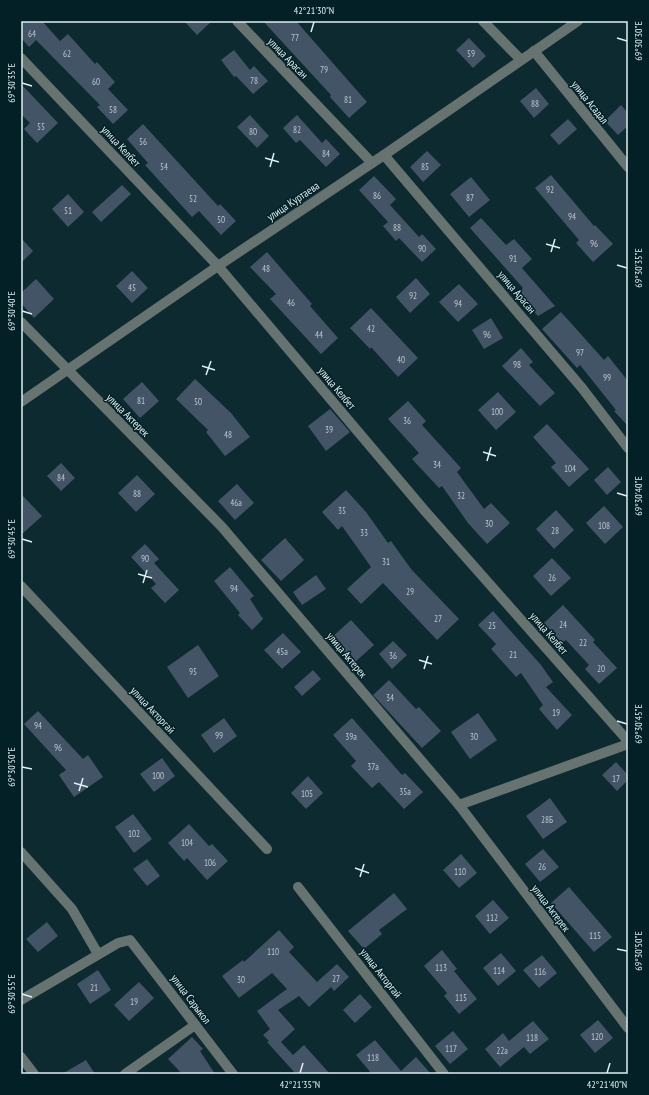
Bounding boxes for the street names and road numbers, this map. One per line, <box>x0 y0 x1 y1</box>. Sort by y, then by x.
street label: улица Арасан <box>265 34 311 82</box>
street label: улица Асадал <box>568 78 612 126</box>
street label: улица Келбет <box>98 122 144 170</box>
street label: улица Куртаева <box>264 178 322 224</box>
street label: улица Арасан <box>495 268 539 317</box>
street label: улица Келбет <box>315 364 359 413</box>
street label: улица Актерек <box>103 390 153 440</box>
street label: улица Келбет <box>527 609 571 657</box>
street label: улица Актерек <box>324 629 371 681</box>
street label: улица Акторгай <box>128 683 179 737</box>
street label: улица Актерек <box>529 882 574 935</box>
street label: улица Акторгай <box>357 945 405 1001</box>
street label: улица Сарыкол <box>168 971 214 1027</box>

